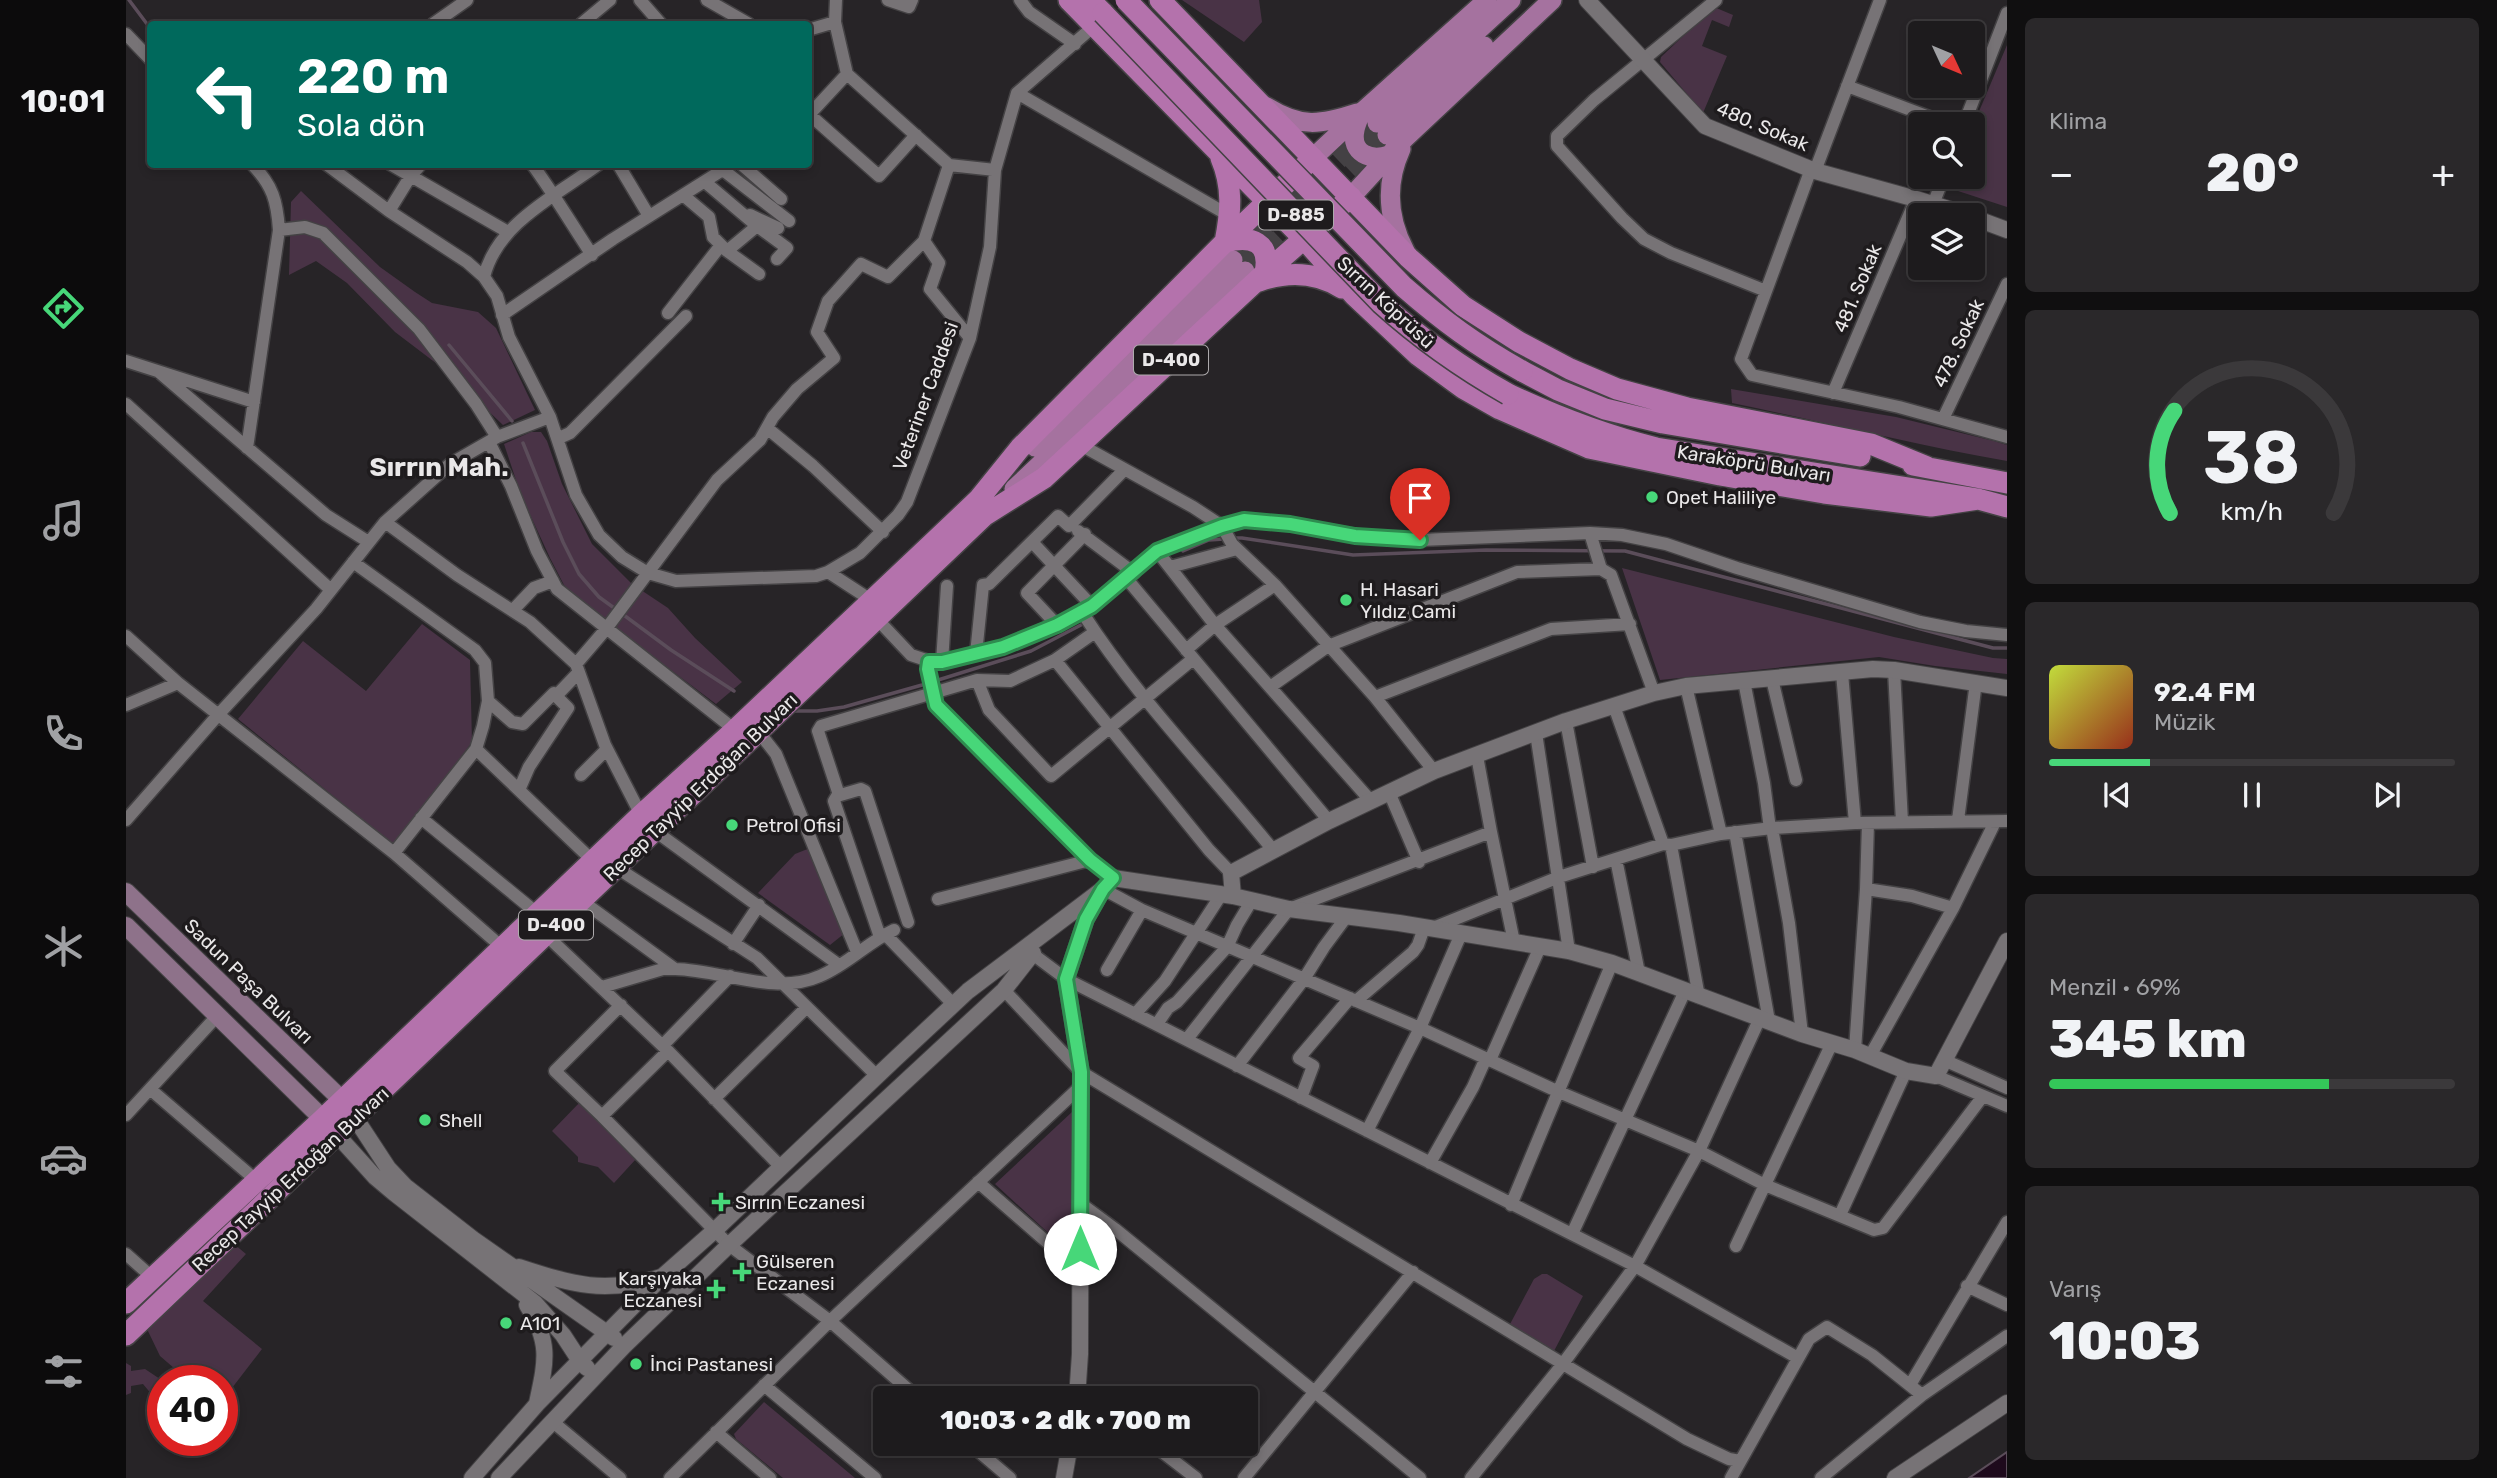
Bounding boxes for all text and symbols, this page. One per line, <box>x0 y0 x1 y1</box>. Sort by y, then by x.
north arrow <box>1908 21 1984 98</box>
map controls <box>1908 21 1985 280</box>
text: 220 m <box>297 47 449 105</box>
icon: left <box>182 49 273 140</box>
text: 10:01 <box>21 82 105 120</box>
street label: 480. Sokak <box>1713 97 1812 156</box>
text: Sola dön <box>297 106 425 144</box>
text: Klima <box>2049 107 2107 135</box>
button: search <box>1908 112 1985 189</box>
text: 20° <box>2206 142 2299 204</box>
text: − <box>2049 151 2074 197</box>
text: + <box>2431 151 2455 197</box>
road number: D-885 <box>1259 200 1333 230</box>
button: layers <box>1908 203 1985 280</box>
street label: 481. Sokak <box>1828 240 1887 336</box>
street label: Sırrın Köprüsü <box>1332 252 1439 353</box>
icon: directions <box>39 284 88 333</box>
street label: 478. Sokak <box>1928 295 1989 391</box>
street label: Veteriner Caddesi <box>888 319 963 473</box>
road number: D-400 <box>1134 346 1208 374</box>
text: 38 <box>2203 415 2301 501</box>
street label: Karaköprü Bulvarı <box>1675 440 1832 487</box>
district label: Sırrın Mah. <box>369 452 509 483</box>
pin <box>1390 468 1450 540</box>
icon: arrive <box>1401 479 1439 517</box>
place label: Opet Haliliye <box>1666 486 1776 509</box>
marker: Opet Haliliye <box>1644 489 1660 505</box>
icon: music <box>39 496 88 545</box>
text: km/h <box>2221 497 2283 526</box>
place label: H. Hasari Yıldız Cami <box>1360 578 1456 623</box>
marker: H. Hasari Yıldız Cami <box>1338 592 1354 608</box>
text: 92.4 FM <box>2154 677 2256 708</box>
street label: Recep Tayyip Erdoğan Bulvarı <box>599 689 802 886</box>
text: Müzik <box>2154 708 2215 736</box>
icon: phone <box>39 709 88 758</box>
icon: previous <box>2098 776 2136 814</box>
icon: pause <box>2233 776 2271 814</box>
icon: next <box>2368 776 2406 814</box>
place label: Petrol Ofisi <box>746 814 841 837</box>
marker: Petrol Ofisi <box>724 817 740 833</box>
road number: D-400 <box>519 910 593 940</box>
street label: Sadun Paşa Bulvarı <box>180 914 318 1049</box>
icon: climate <box>39 922 88 971</box>
text: Menzil · 69% <box>2049 973 2181 1001</box>
text: 345 km <box>2049 1008 2247 1070</box>
street label: Recep Tayyip Erdoğan Bulvarı <box>187 1082 393 1277</box>
place label: Shell <box>439 1109 482 1132</box>
marker: Shell <box>417 1112 433 1128</box>
icon: car <box>39 1134 88 1183</box>
place label: Sırrın Eczanesi <box>735 1191 865 1214</box>
marker: Sırrın Eczanesi <box>713 1194 729 1210</box>
position arrow <box>1043 1212 1117 1286</box>
place label: Gülseren Eczanesi <box>756 1250 835 1295</box>
marker: Gülseren Eczanesi <box>734 1264 750 1280</box>
place label: Karşıyaka Eczanesi <box>618 1267 702 1312</box>
text: Varış <box>2049 1275 2102 1303</box>
marker: Karşıyaka Eczanesi <box>708 1281 724 1297</box>
text: 10:03 <box>2049 1310 2201 1372</box>
place label: A101 <box>520 1312 560 1335</box>
marker: A101 <box>498 1315 514 1331</box>
icon: filters <box>39 1347 88 1396</box>
place label: İnci Pastanesi <box>650 1353 773 1376</box>
marker: İnci Pastanesi <box>628 1356 644 1372</box>
speed limit sign: 40 <box>147 1365 238 1456</box>
text: 10:03 · 2 dk · 700 m <box>940 1405 1191 1436</box>

